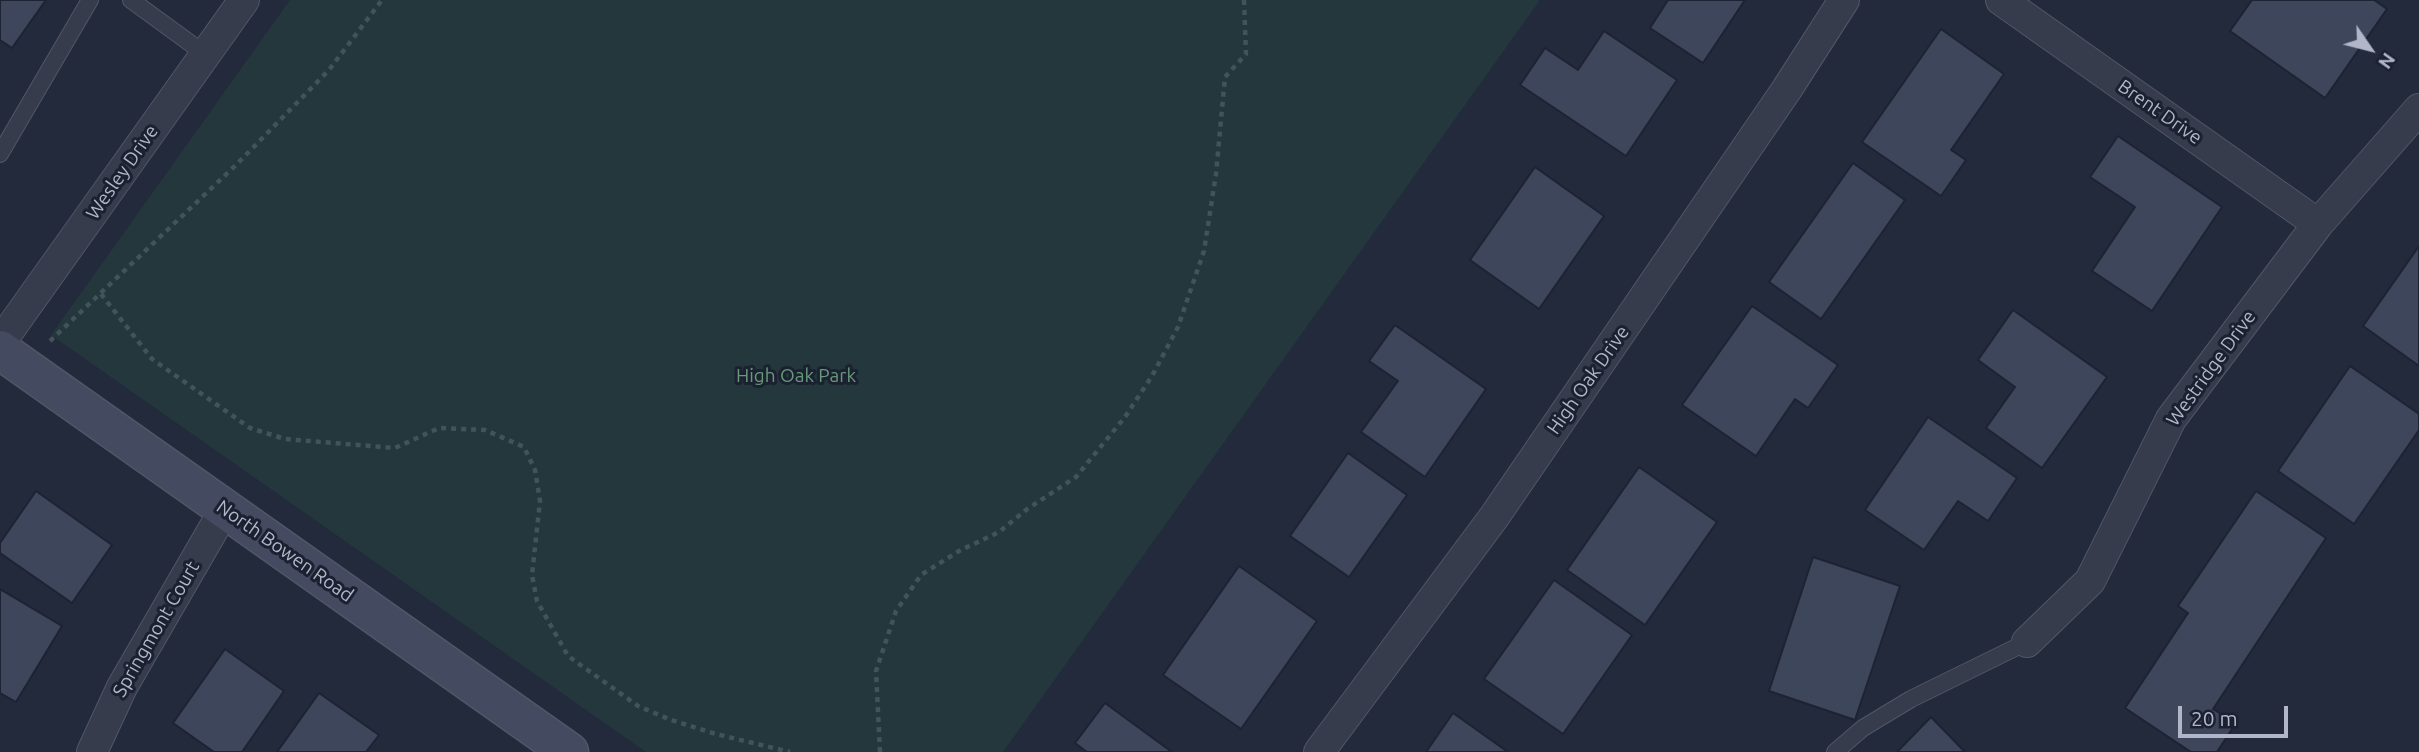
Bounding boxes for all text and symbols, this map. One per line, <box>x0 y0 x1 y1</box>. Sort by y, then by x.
north arrow <box>2335 14 2405 84</box>
text: N <box>2374 49 2400 73</box>
street label: Brent Drive <box>2114 75 2206 149</box>
street label: Wesley Drive <box>81 120 163 224</box>
street label: Westridge Drive <box>2161 306 2261 430</box>
street label: High Oak Drive <box>1542 321 1634 439</box>
park label: High Oak Park <box>736 365 856 387</box>
street label: North Bowen Road <box>212 495 358 607</box>
street label: Springmont Court <box>108 557 204 701</box>
scale bar <box>2181 692 2291 736</box>
text: 20 m <box>2191 706 2238 730</box>

